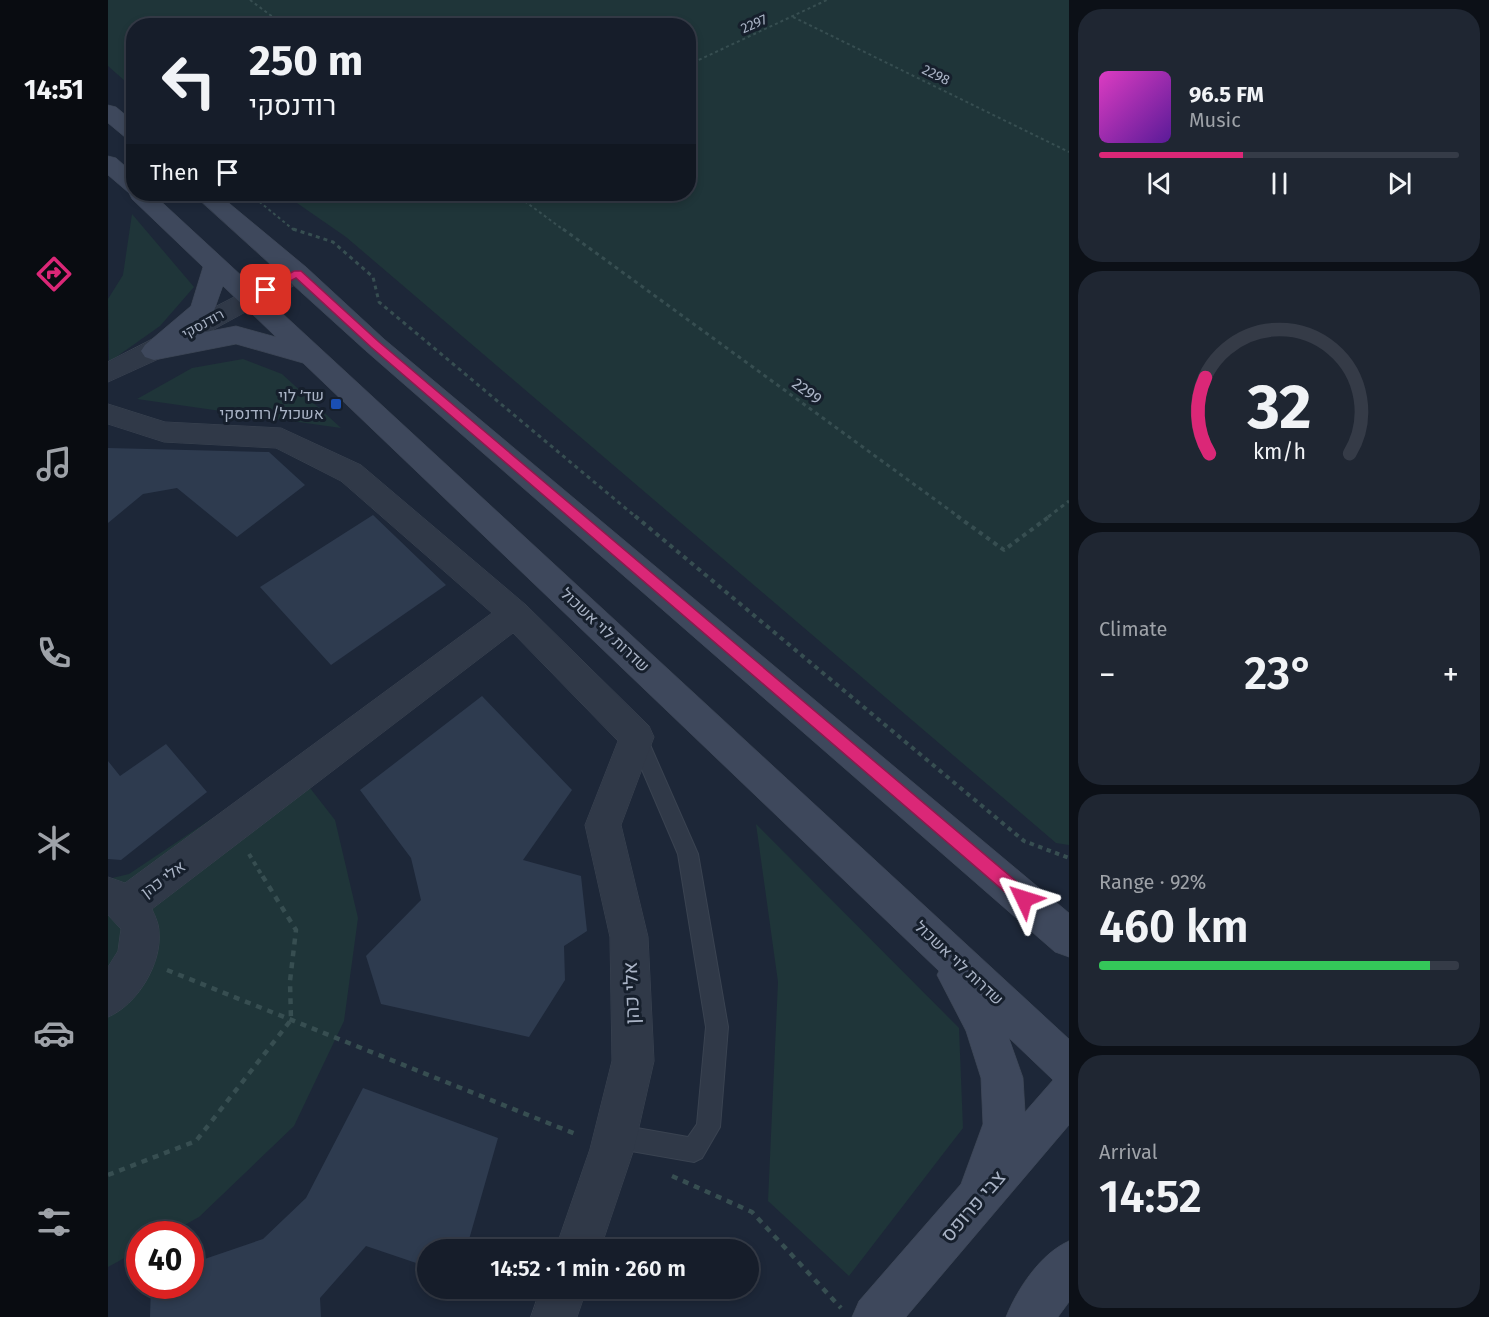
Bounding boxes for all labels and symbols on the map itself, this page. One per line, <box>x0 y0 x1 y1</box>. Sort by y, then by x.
street label: 2297 <box>738 11 770 37</box>
street label: 2298 <box>919 61 953 89</box>
pin <box>240 264 291 315</box>
street label: רודנסקי <box>179 306 227 342</box>
street label: 2299 <box>788 374 826 408</box>
place label: שד׳ לוי אשכול/רודנסקי <box>220 386 324 423</box>
marker: שד׳ לוי אשכול/רודנסקי <box>329 397 343 411</box>
street label: שדרות לוי אשכול <box>557 584 653 676</box>
street label: אלי כהן <box>137 857 189 901</box>
position arrow <box>992 867 1056 931</box>
street label: שדרות לוי אשכול <box>911 917 1007 1009</box>
street label: אלי כהן <box>618 961 644 1025</box>
street label: צבי פרופס <box>936 1165 1010 1246</box>
speed limit sign: 40 <box>126 1221 204 1299</box>

